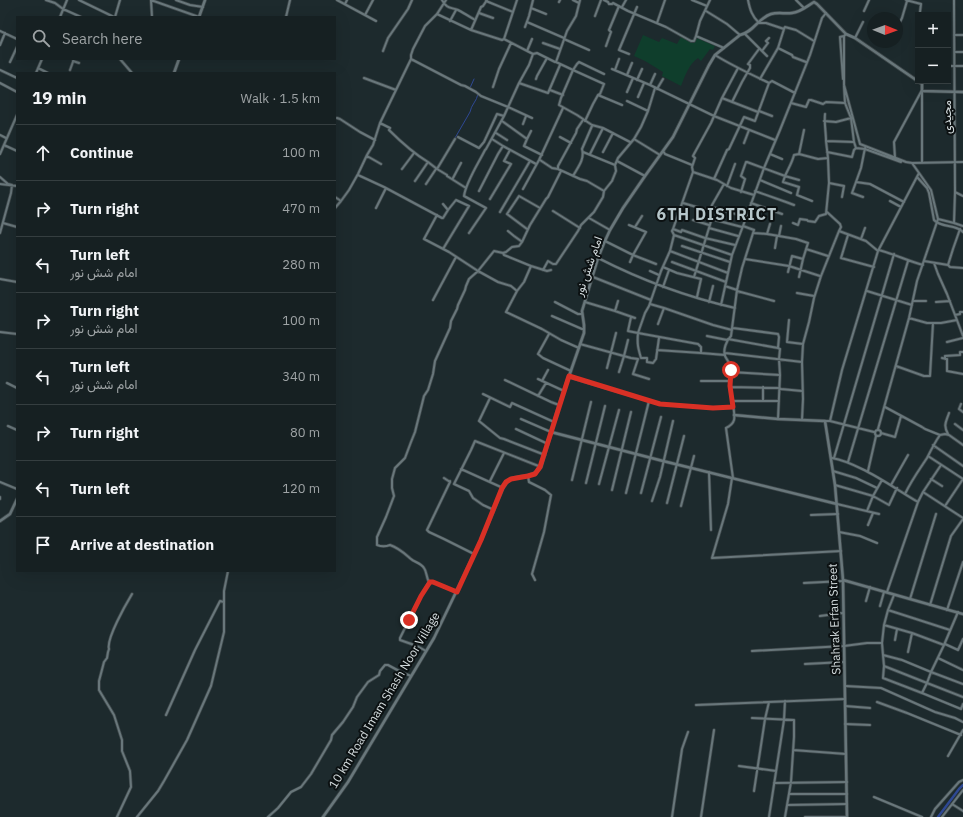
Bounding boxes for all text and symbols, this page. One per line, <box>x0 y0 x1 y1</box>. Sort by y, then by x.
north arrow <box>867 12 903 48</box>
map controls <box>915 12 951 84</box>
button: + <box>915 12 951 48</box>
search box <box>16 16 336 60</box>
icon: search <box>30 27 52 49</box>
text: Search here <box>62 29 142 48</box>
button: − <box>915 48 951 84</box>
text: 19 min <box>32 87 87 109</box>
text: Walk · 1.5 km <box>240 90 320 107</box>
street label: مجیدی <box>939 100 955 134</box>
icon: ahead <box>32 142 54 164</box>
text: Continue <box>70 143 134 162</box>
text: 100 m <box>282 144 320 161</box>
icon: right <box>32 198 54 220</box>
text: Turn right <box>70 199 139 218</box>
text: 470 m <box>282 200 320 217</box>
district label: 6TH DISTRICT <box>657 204 777 224</box>
street label: امام شش نور <box>570 234 606 299</box>
text: Turn left <box>70 245 130 264</box>
icon: left <box>32 254 54 276</box>
text: 280 m <box>282 256 320 273</box>
text: امام شش نور <box>70 264 138 281</box>
text: Turn right <box>70 301 139 320</box>
icon: right <box>32 310 54 332</box>
text: 100 m <box>282 312 320 329</box>
text: امام شش نور <box>70 320 138 337</box>
text: Turn left <box>70 357 130 376</box>
route start <box>722 361 740 379</box>
icon: left <box>32 366 54 388</box>
text: 340 m <box>282 368 320 385</box>
text: امام شش نور <box>70 376 138 393</box>
icon: right <box>32 422 54 444</box>
text: Turn right <box>70 423 139 442</box>
text: 80 m <box>290 424 320 441</box>
icon: left <box>32 478 54 500</box>
text: Turn left <box>70 479 130 498</box>
text: 120 m <box>282 480 320 497</box>
icon: arrive <box>32 534 54 556</box>
text: Arrive at destination <box>70 535 214 554</box>
street label: Shahrak Erfan Street <box>825 563 843 675</box>
street label: 10 km Road Imam Shash Noor Village <box>325 609 443 791</box>
route end <box>400 611 418 629</box>

